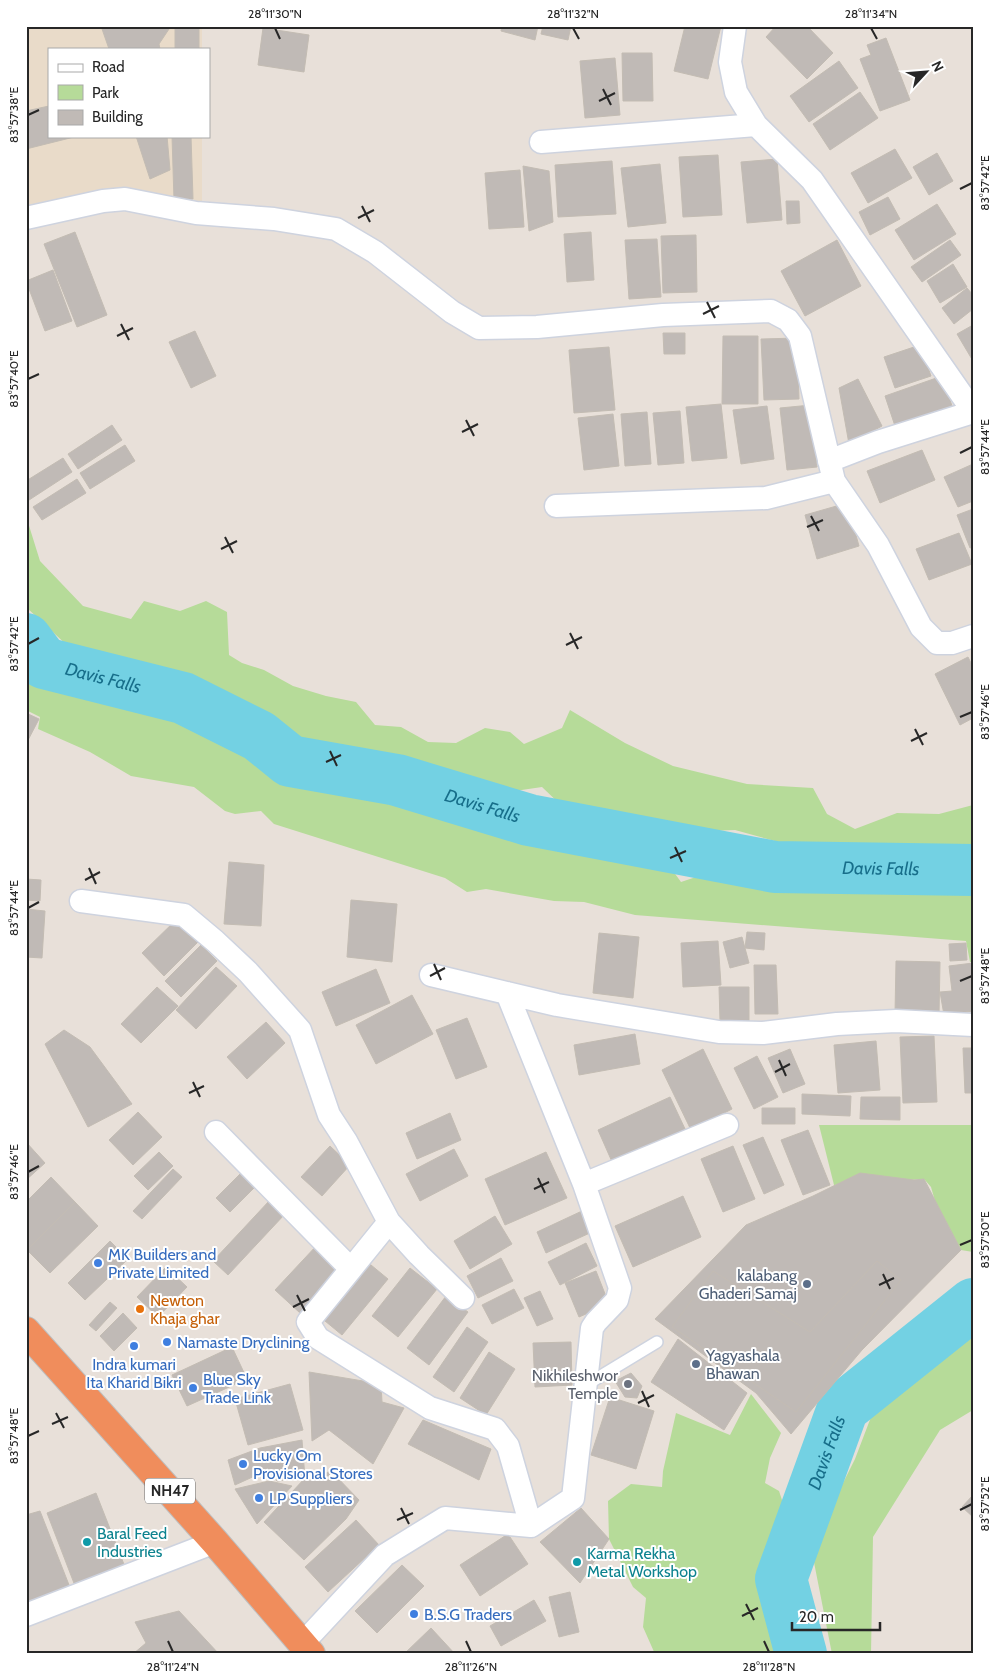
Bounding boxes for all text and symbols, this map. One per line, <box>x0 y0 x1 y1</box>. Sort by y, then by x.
text: 28°11'30"N <box>248 6 302 21</box>
text: 28°11'32"N <box>547 6 599 21</box>
text: 28°11'34"N <box>845 6 897 21</box>
legend <box>48 48 210 138</box>
north arrow <box>902 48 952 98</box>
text: Road <box>92 58 125 76</box>
text: N <box>927 58 948 75</box>
text: Park <box>92 84 119 102</box>
text: 83°57'38"E <box>6 87 21 143</box>
text: Building <box>92 108 143 126</box>
text: 83°57'42"E <box>977 155 992 211</box>
text: 83°57'40"E <box>6 350 21 408</box>
text: 83°57'44"E <box>977 419 992 475</box>
text: 83°57'42"E <box>6 616 21 672</box>
water label: Davis Falls <box>63 658 143 698</box>
text: 83°57'46"E <box>977 684 992 740</box>
water label: Davis Falls <box>442 784 523 828</box>
water label: Davis Falls <box>842 857 920 880</box>
text: 83°57'44"E <box>6 880 21 936</box>
text: 83°57'48"E <box>977 947 992 1004</box>
text: 83°57'46"E <box>6 1144 21 1200</box>
text: 83°57'50"E <box>977 1211 992 1269</box>
place label: MK Builders and Private Limited <box>108 1245 216 1282</box>
marker: MK Builders and Private Limited <box>92 1257 104 1269</box>
place label: kalabang Ghaderi Samaj <box>699 1266 798 1303</box>
marker: kalabang Ghaderi Samaj <box>801 1278 813 1290</box>
place label: Newton Khaja ghar <box>150 1291 220 1328</box>
marker: Newton Khaja ghar <box>134 1303 146 1315</box>
place label: Namaste Dryclining <box>177 1333 310 1352</box>
marker: Namaste Dryclining <box>161 1336 173 1348</box>
marker: Indra kumari Ita Kharid Bikri <box>128 1340 140 1352</box>
place label: Yagyashala Bhawan <box>705 1346 780 1383</box>
place label: Indra kumari Ita Kharid Bikri <box>86 1355 182 1392</box>
marker: Yagyashala Bhawan <box>690 1358 702 1370</box>
place label: Nikhileshwor Temple <box>532 1366 619 1403</box>
place label: Blue Sky Trade Link <box>203 1370 272 1407</box>
marker: Nikhileshwor Temple <box>622 1378 634 1390</box>
marker: Blue Sky Trade Link <box>187 1382 199 1394</box>
text: 83°57'48"E <box>6 1407 21 1464</box>
water label: Davis Falls <box>803 1413 850 1493</box>
place label: Lucky Om Provisional Stores <box>253 1446 373 1483</box>
marker: Lucky Om Provisional Stores <box>237 1458 249 1470</box>
text: 83°57'52"E <box>977 1476 992 1532</box>
road number: NH47 <box>145 1478 195 1504</box>
place label: LP Suppliers <box>269 1489 353 1508</box>
marker: LP Suppliers <box>253 1492 265 1504</box>
place label: Baral Feed Industries <box>97 1524 167 1561</box>
marker: Baral Feed Industries <box>81 1536 93 1548</box>
place label: Karma Rekha Metal Workshop <box>587 1544 697 1581</box>
marker: Karma Rekha Metal Workshop <box>571 1556 583 1568</box>
scale bar <box>792 1600 879 1632</box>
place label: B.S.G Traders <box>424 1605 513 1624</box>
marker: B.S.G Traders <box>408 1608 420 1620</box>
text: 20 m <box>799 1608 834 1626</box>
text: 28°11'24"N <box>147 1659 199 1674</box>
text: 28°11'26"N <box>445 1659 497 1674</box>
text: 28°11'28"N <box>743 1659 795 1674</box>

